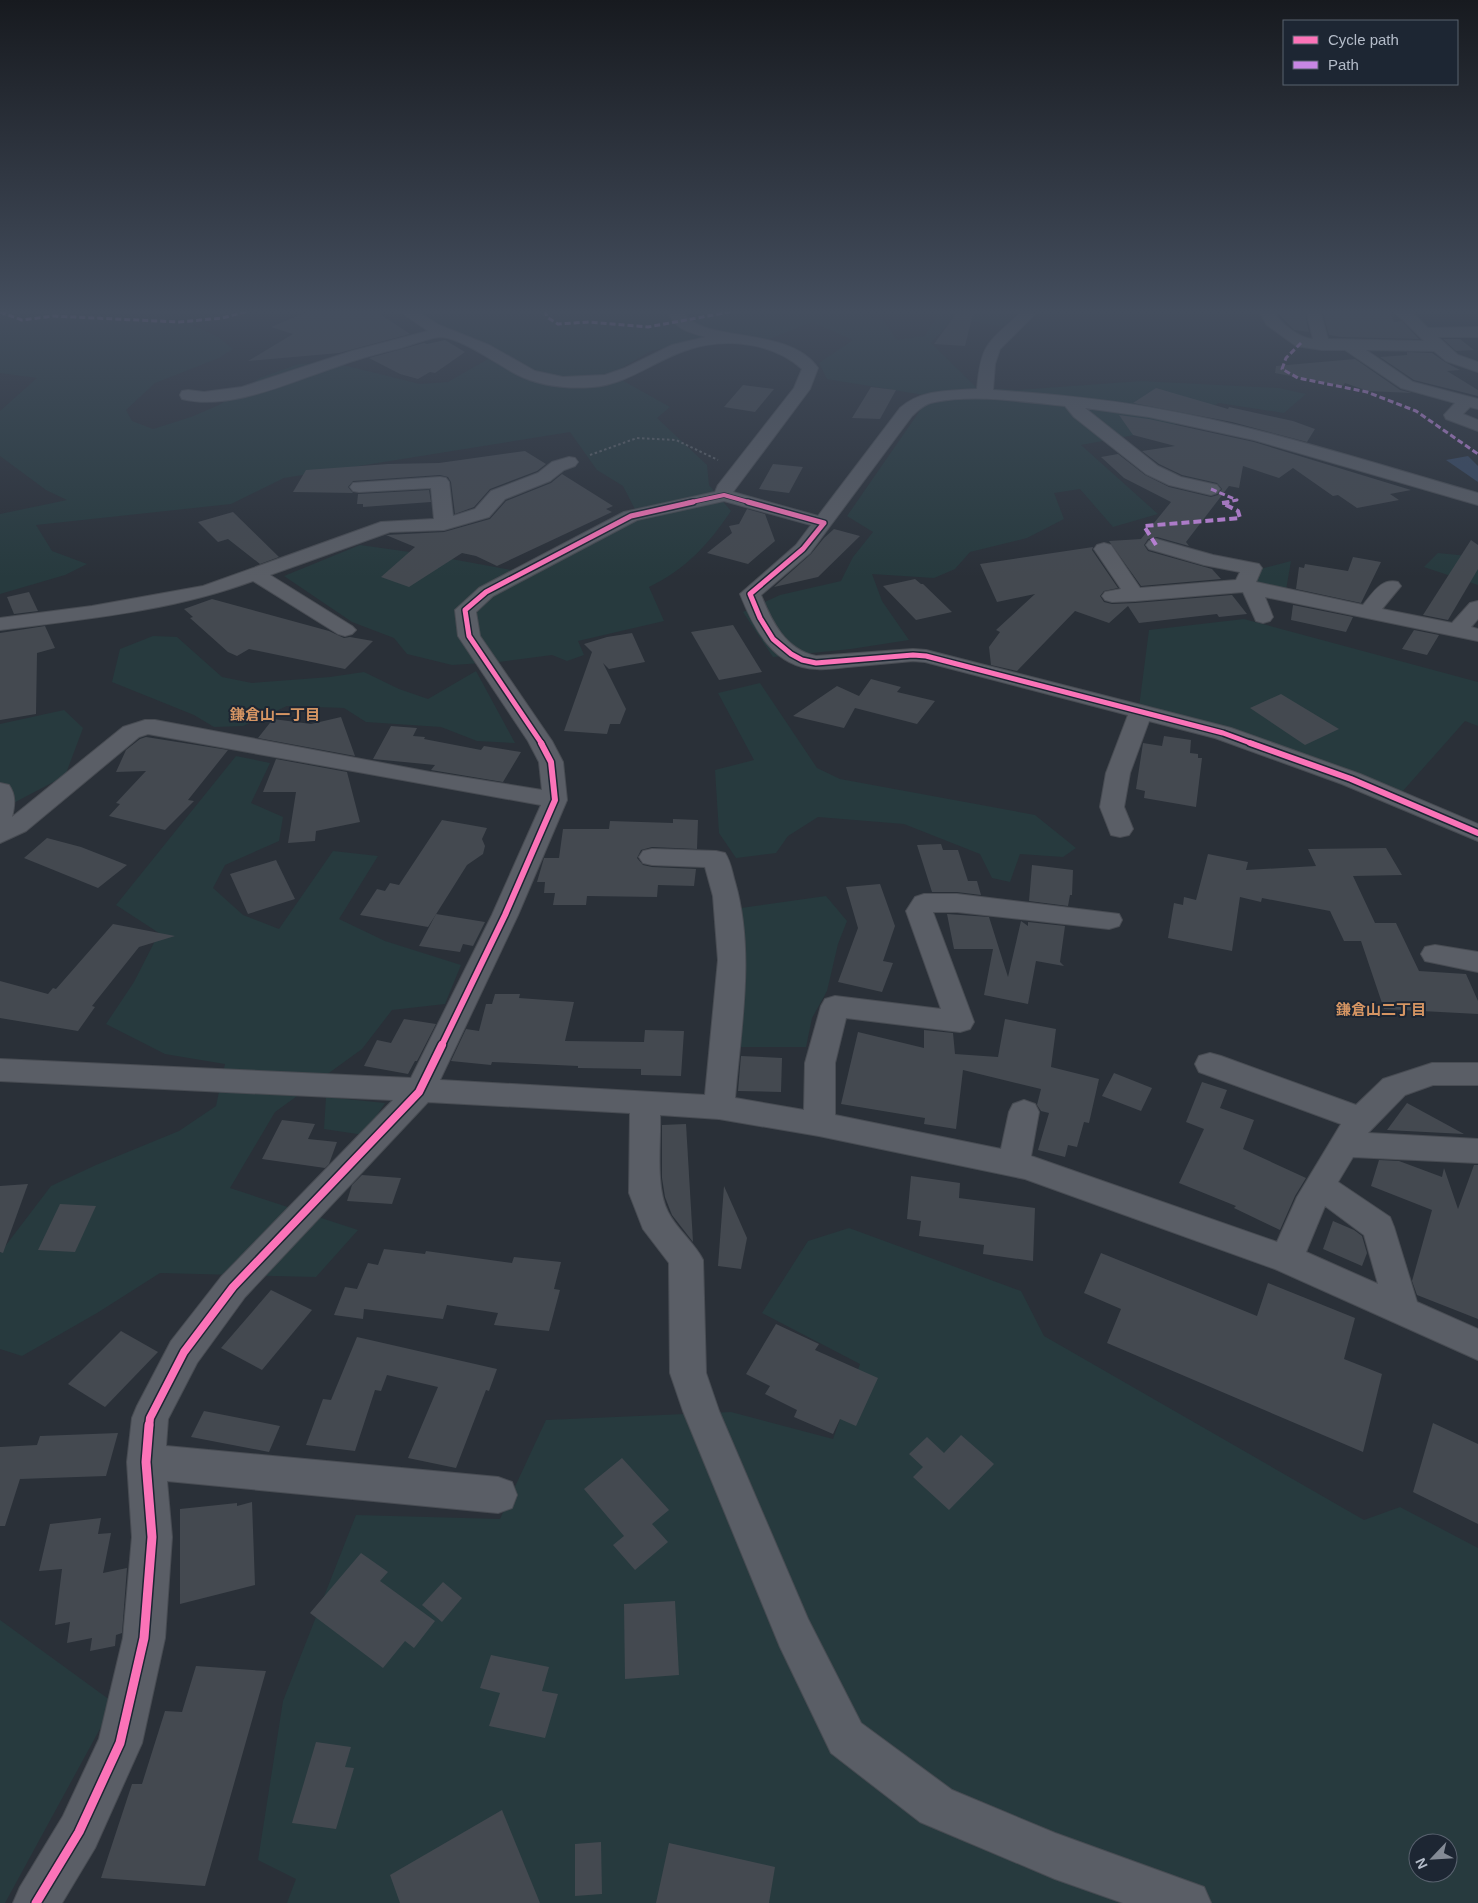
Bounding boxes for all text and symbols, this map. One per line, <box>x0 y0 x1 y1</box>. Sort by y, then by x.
legend <box>1283 20 1458 85</box>
text: Cycle path <box>1328 31 1399 48</box>
text: Path <box>1328 56 1359 73</box>
district label: 鎌倉山一丁目 <box>229 706 320 723</box>
district label: 鎌倉山二丁目 <box>1335 1001 1426 1018</box>
north arrow <box>1408 1833 1458 1883</box>
text: N <box>1412 1856 1431 1871</box>

